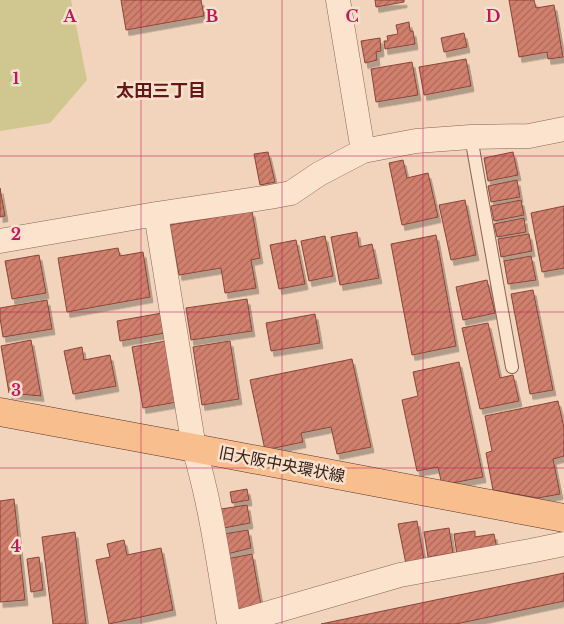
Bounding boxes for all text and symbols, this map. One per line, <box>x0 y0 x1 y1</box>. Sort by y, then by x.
text: A <box>63 6 78 26</box>
text: B <box>206 6 219 26</box>
text: C <box>345 6 359 26</box>
text: D <box>486 6 500 26</box>
text: 1 <box>13 68 20 88</box>
district label: 太田三丁目 <box>116 80 206 102</box>
text: 2 <box>11 224 21 244</box>
text: 3 <box>11 380 21 400</box>
street label: 旧大阪中央環状線 <box>217 442 347 486</box>
text: 4 <box>11 536 21 556</box>

